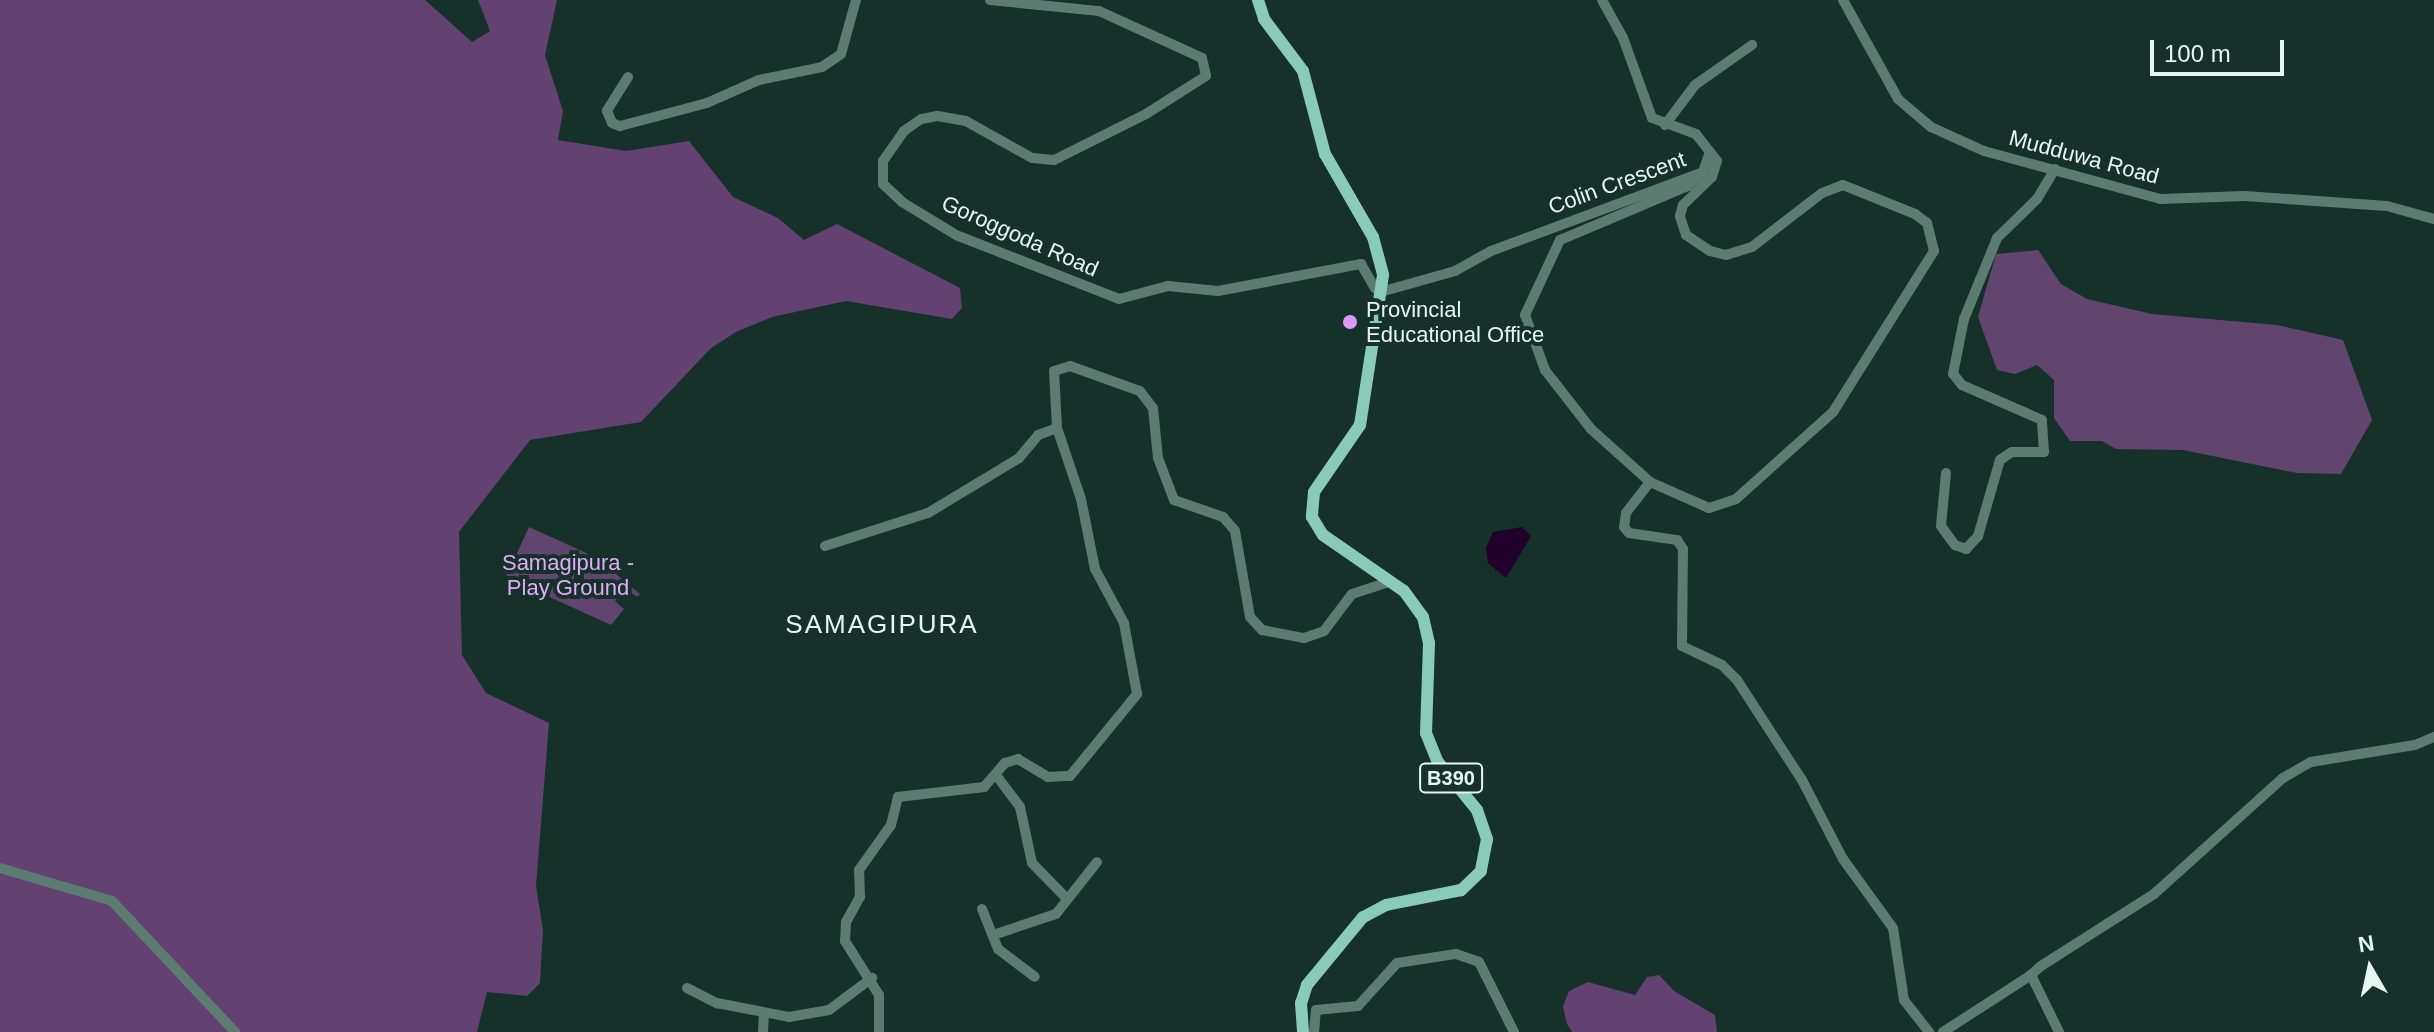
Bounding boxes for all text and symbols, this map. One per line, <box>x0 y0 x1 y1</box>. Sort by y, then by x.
scale bar <box>2154 24 2288 74</box>
text: 100 m <box>2164 40 2231 67</box>
street label: Mudduwa Road <box>2006 124 2162 190</box>
street label: Colin Crescent <box>1545 146 1689 220</box>
street label: Goroggoda Road <box>938 190 1102 282</box>
place label: Provincial Educational Office <box>1366 296 1544 348</box>
marker: Provincial Educational Office <box>1341 313 1359 331</box>
park label: Samagipura - Play Ground <box>502 549 634 600</box>
district label: SAMAGIPURA <box>785 609 979 641</box>
road number: B390 <box>1419 762 1483 794</box>
north arrow <box>2330 928 2410 1008</box>
text: N <box>2356 930 2376 957</box>

